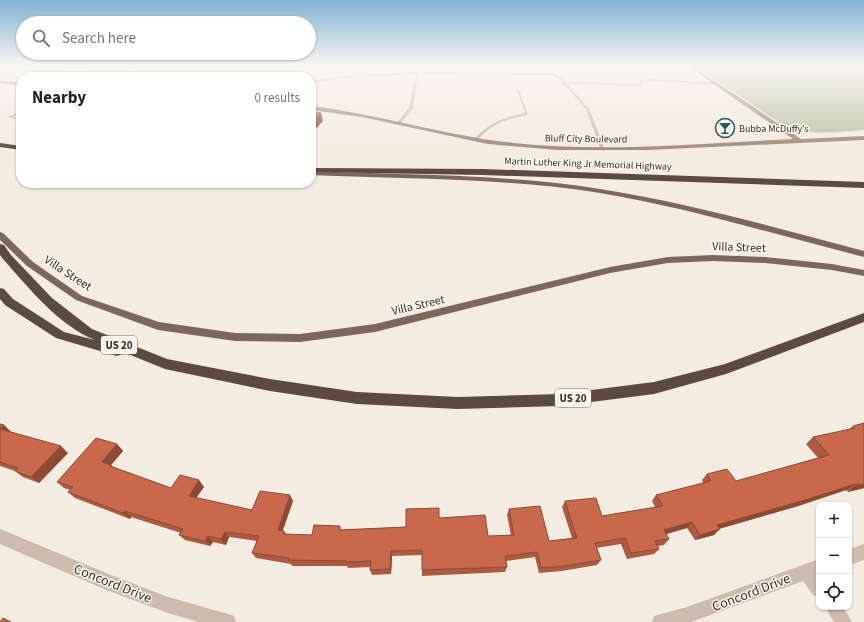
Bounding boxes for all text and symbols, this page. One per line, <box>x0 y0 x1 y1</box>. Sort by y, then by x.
search box <box>16 16 316 60</box>
icon: search <box>30 27 52 49</box>
text: Search here <box>62 28 136 49</box>
text: Nearby <box>32 86 86 110</box>
text: 0 results <box>255 89 300 107</box>
bar icon: Bubba McDuffy's <box>714 117 736 139</box>
place label: Bubba McDuffy's <box>739 122 809 136</box>
street label: Bluff City Boulevard <box>545 131 627 147</box>
street label: Martin Luther King Jr Memorial Highway <box>504 154 672 174</box>
street label: Villa Street <box>712 238 766 257</box>
street label: Villa Street <box>41 252 95 295</box>
street label: Villa Street <box>390 291 446 320</box>
road number: US 20 <box>101 336 137 354</box>
road number: US 20 <box>555 389 591 407</box>
map controls <box>816 502 852 610</box>
button: + <box>816 502 852 538</box>
button: − <box>816 538 852 574</box>
street label: Concord Drive <box>71 559 155 609</box>
street label: Concord Drive <box>709 569 794 617</box>
button: locate <box>816 574 852 610</box>

